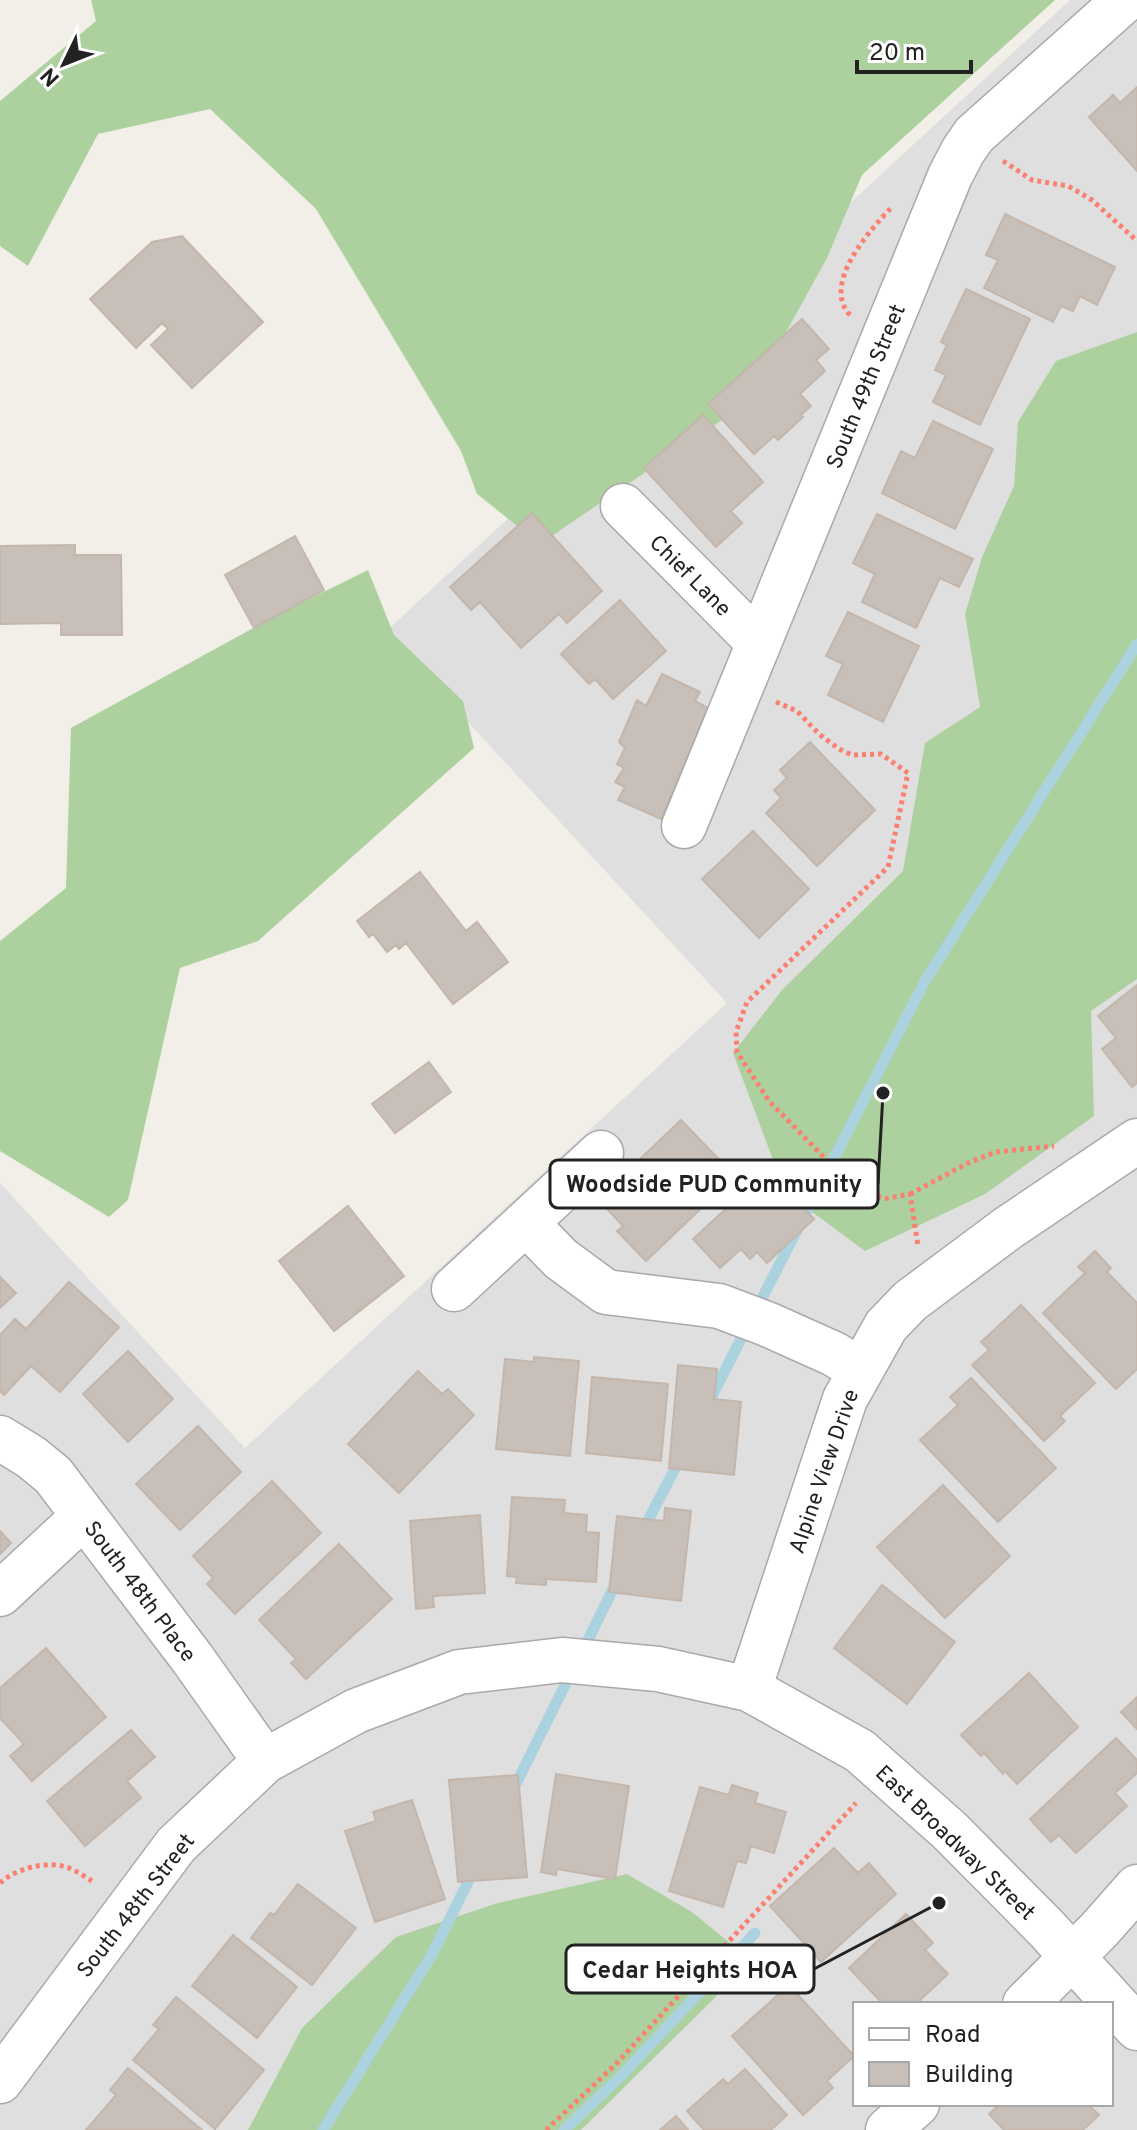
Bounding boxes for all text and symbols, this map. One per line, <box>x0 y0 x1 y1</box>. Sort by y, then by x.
north arrow <box>24 24 104 104</box>
scale bar <box>857 24 971 74</box>
text: 20 m <box>869 39 925 69</box>
text: N <box>36 61 66 91</box>
street label: South 49th Street <box>822 301 913 473</box>
street label: Chief Lane <box>643 530 736 623</box>
callout: Woodside PUD Community <box>550 1160 878 1208</box>
text: Woodside PUD Community <box>566 1171 862 1201</box>
street label: Alpine View Drive <box>785 1386 866 1558</box>
street label: South 48th Place <box>77 1517 201 1668</box>
street label: East Broadway Street <box>869 1760 1040 1927</box>
street label: South 48th Street <box>72 1829 202 1984</box>
callout: Cedar Heights HOA <box>566 1945 814 1993</box>
text: Cedar Heights HOA <box>582 1957 798 1987</box>
legend <box>853 2002 1113 2106</box>
text: Road <box>925 2021 981 2051</box>
text: Building <box>925 2061 1014 2091</box>

